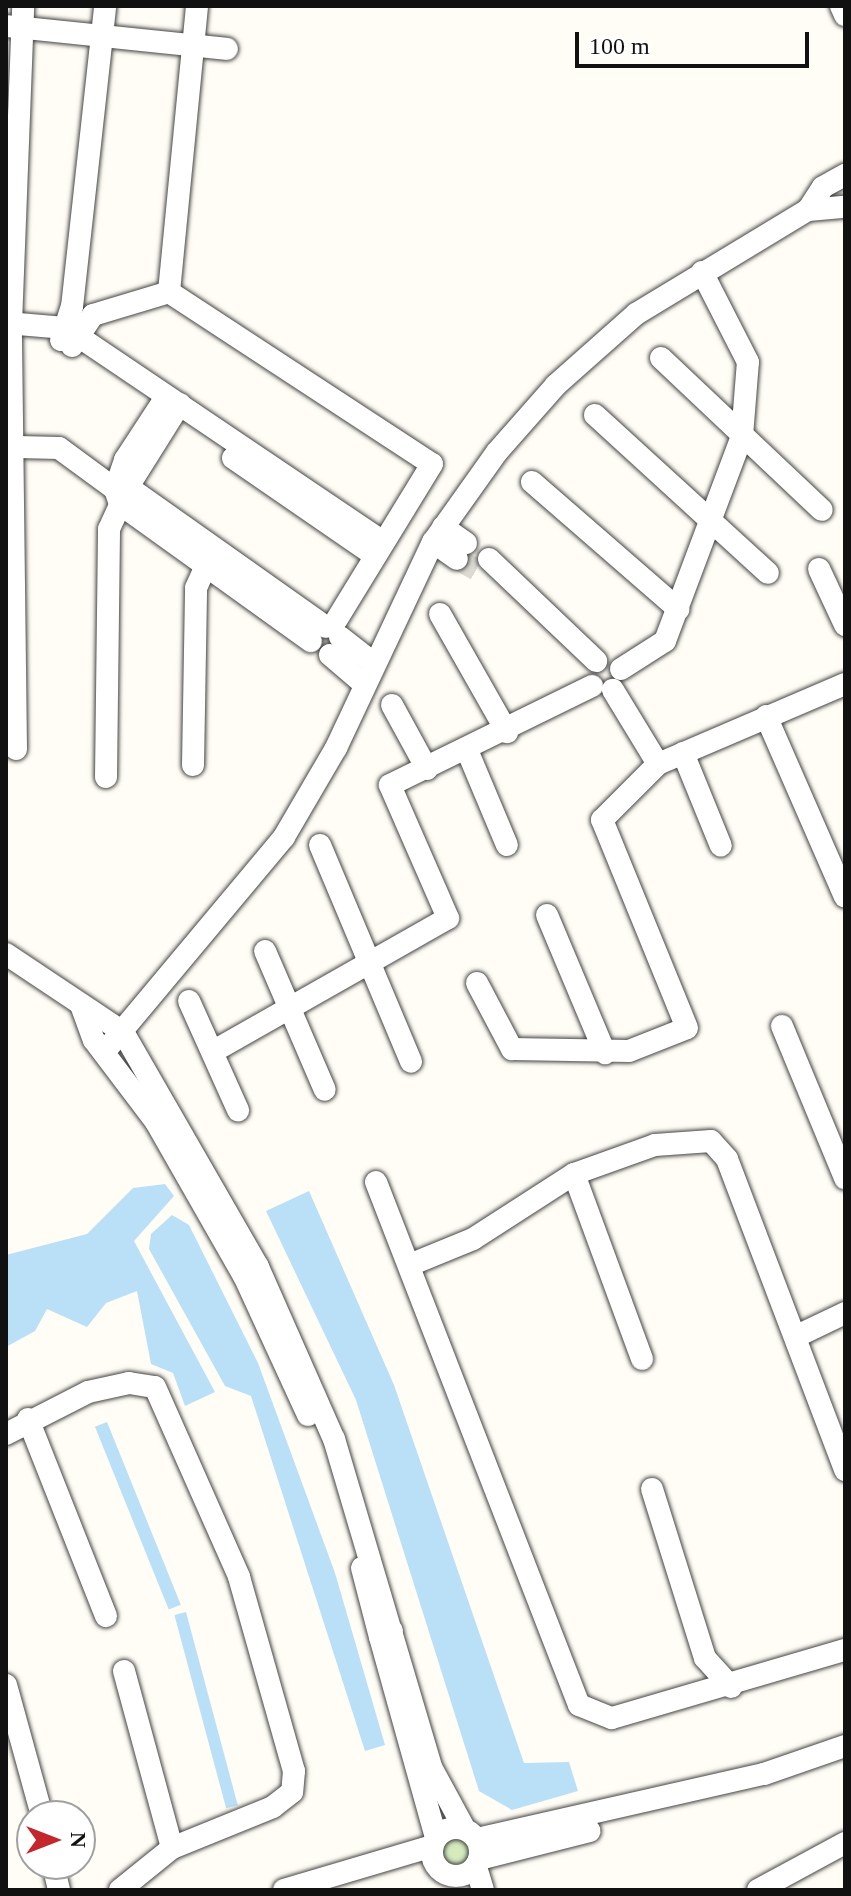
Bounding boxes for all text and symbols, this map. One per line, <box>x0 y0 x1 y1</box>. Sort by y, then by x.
scale bar <box>579 16 813 66</box>
text: 100 m <box>589 33 650 59</box>
north arrow <box>16 1800 96 1880</box>
text: N <box>66 1832 91 1848</box>

